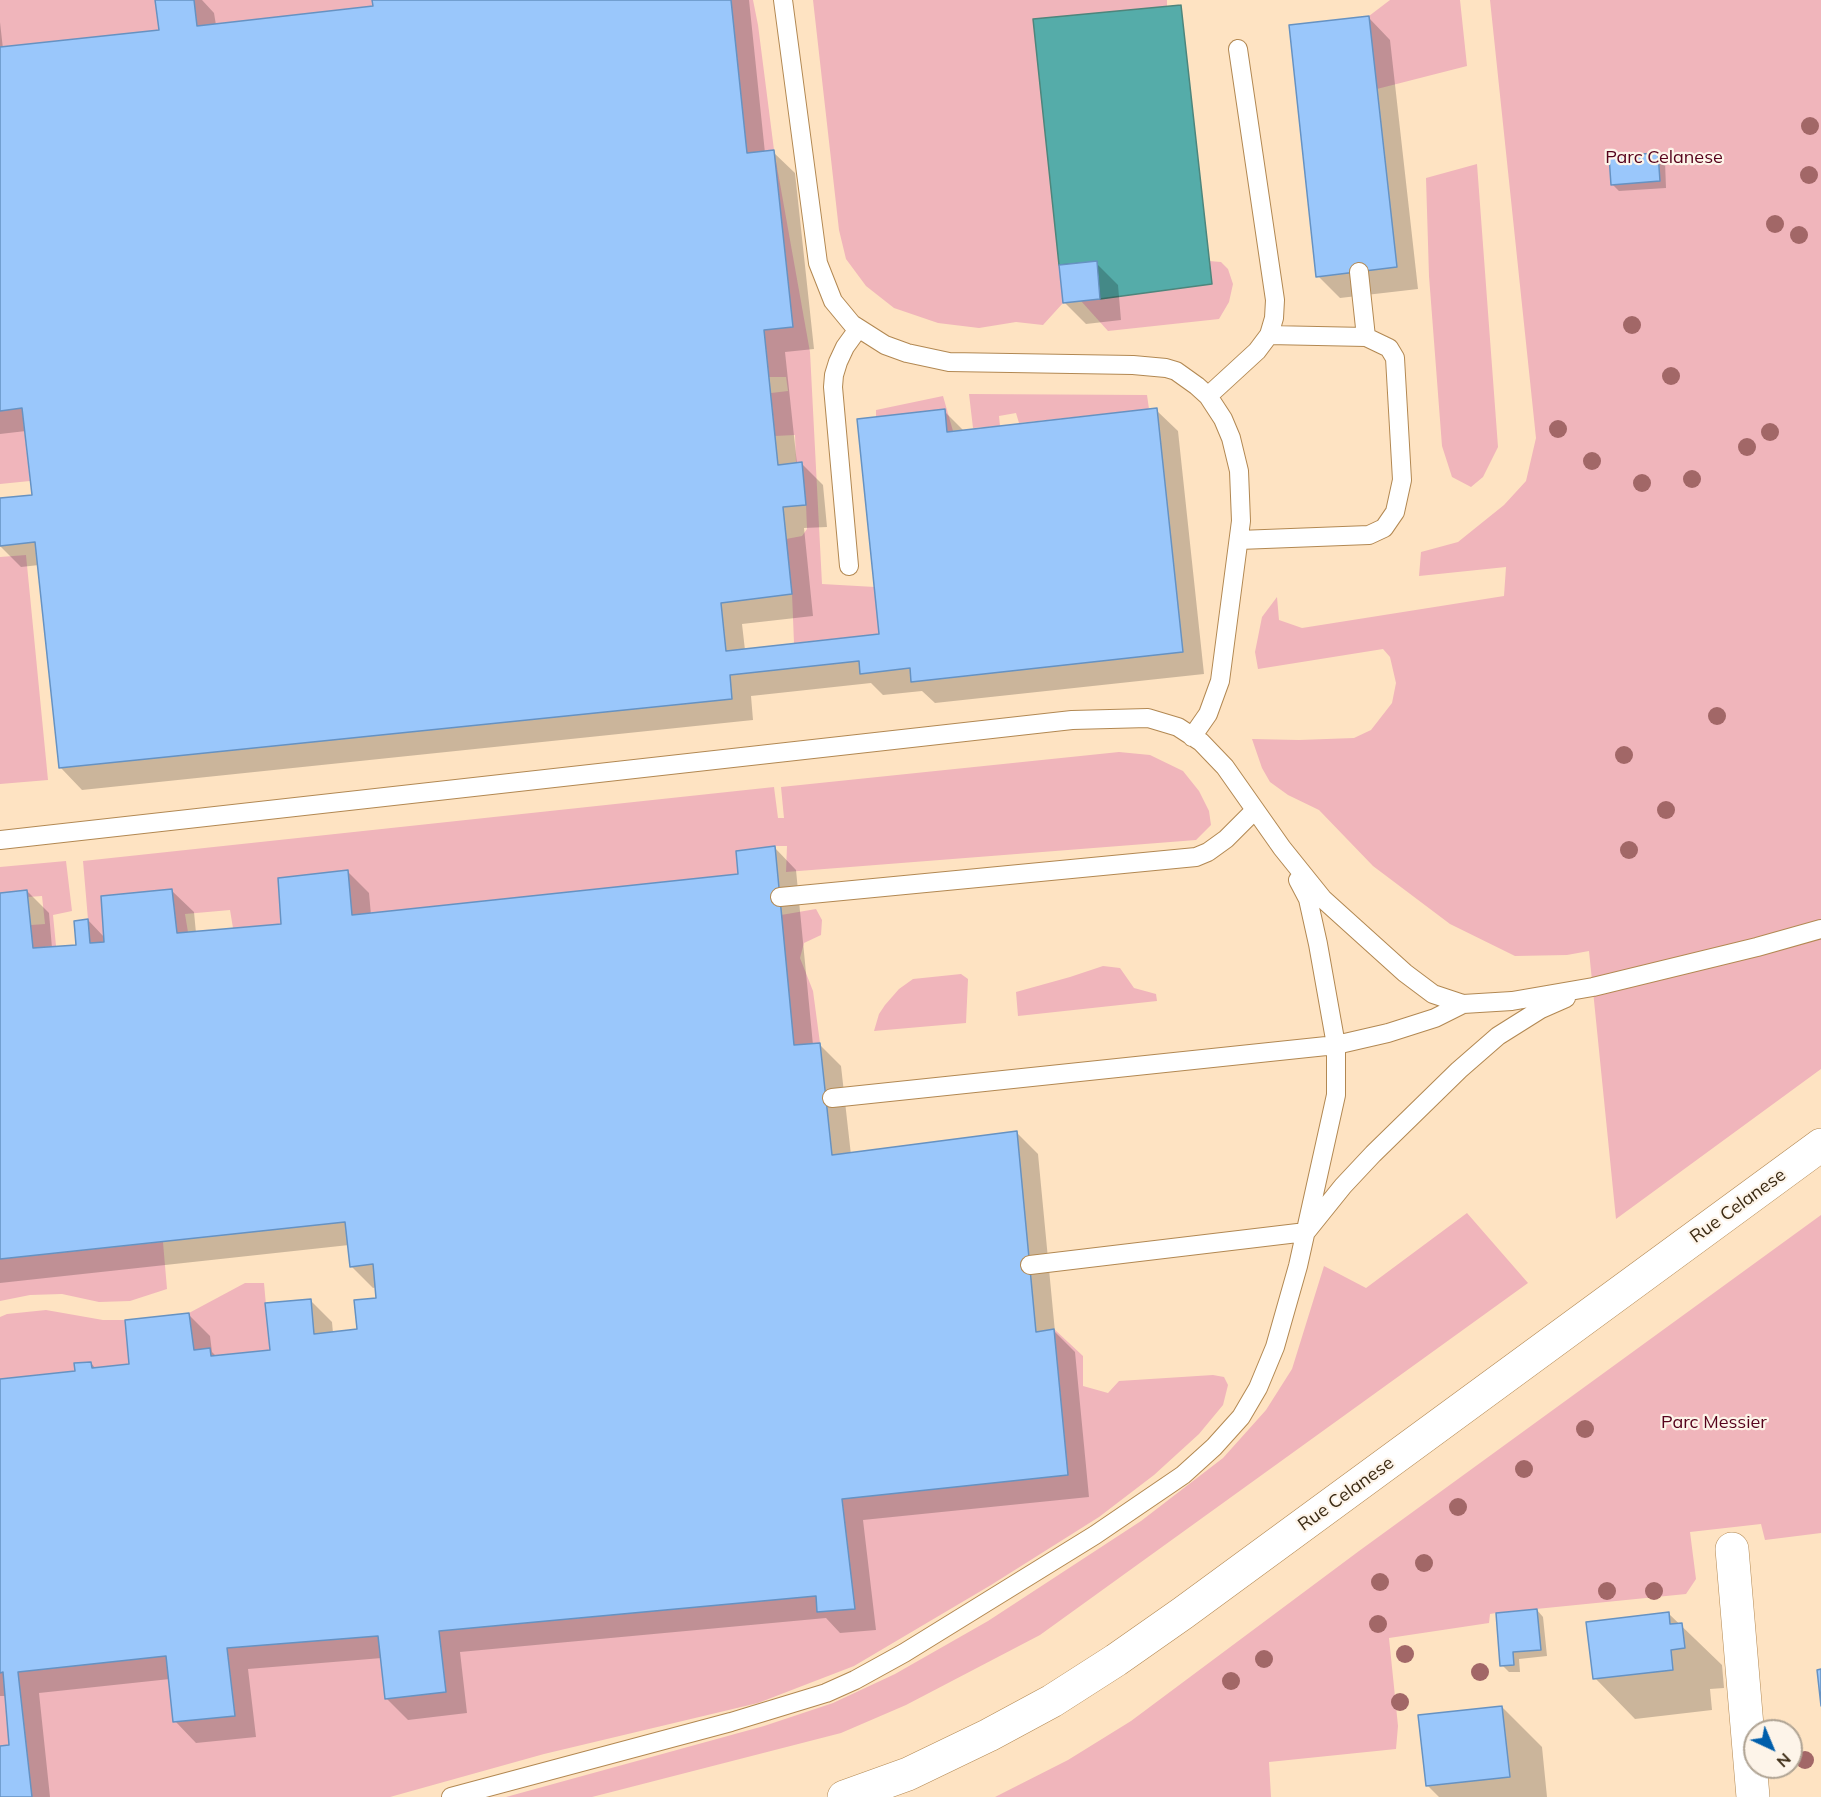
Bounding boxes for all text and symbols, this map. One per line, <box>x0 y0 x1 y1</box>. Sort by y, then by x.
park label: Parc Celanese <box>1605 147 1723 169</box>
street label: Rue Celanese <box>1686 1164 1790 1248</box>
park label: Parc Messier <box>1661 1412 1767 1434</box>
street label: Rue Celanese <box>1294 1452 1398 1536</box>
north arrow <box>1743 1719 1803 1779</box>
text: N <box>1773 1749 1795 1772</box>

